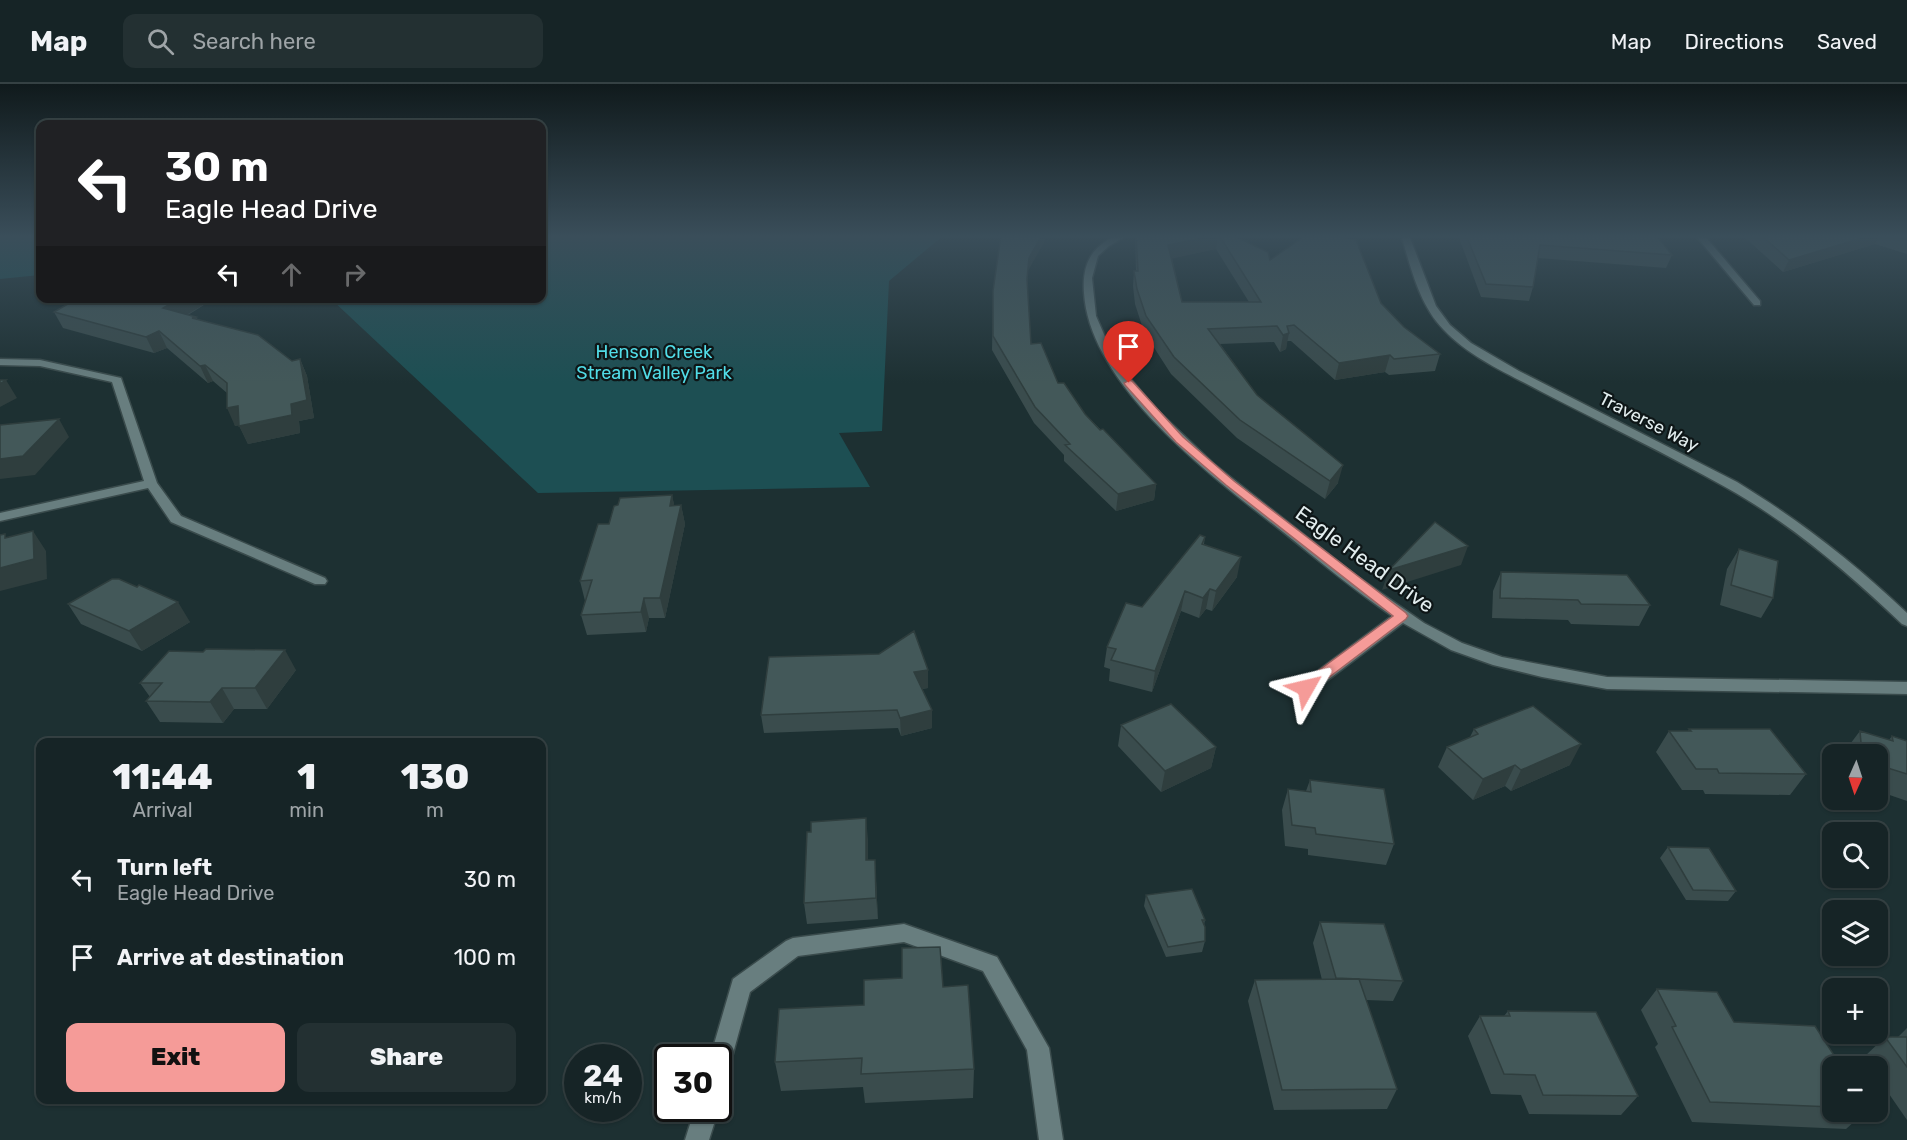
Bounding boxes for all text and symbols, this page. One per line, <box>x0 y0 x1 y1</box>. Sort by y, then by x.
search box <box>123 14 543 68</box>
text: Map <box>30 25 87 58</box>
icon: search <box>144 25 177 58</box>
text: Search here <box>192 28 316 55</box>
text: Map <box>1611 29 1652 54</box>
text: Directions <box>1685 29 1784 54</box>
text: Saved <box>1817 29 1877 54</box>
text: 30 m <box>165 142 269 192</box>
icon: left <box>66 144 144 222</box>
text: Eagle Head Drive <box>165 193 378 225</box>
icon: left <box>212 258 245 291</box>
icon: ahead <box>275 258 308 291</box>
icon: right <box>338 258 371 291</box>
pin <box>1103 321 1154 383</box>
icon: arrive <box>1112 330 1145 363</box>
park label: Henson Creek Stream Valley Park <box>576 341 732 384</box>
street label: Traverse Way <box>1595 387 1703 457</box>
street label: Eagle Head Drive <box>1291 500 1439 618</box>
position arrow <box>1274 656 1338 720</box>
north arrow <box>1822 744 1888 810</box>
map controls <box>1822 744 1888 1122</box>
text: 11:44 <box>113 755 213 798</box>
text: 1 <box>297 755 316 798</box>
text: 130 <box>401 755 469 798</box>
text: Arrival <box>133 798 193 822</box>
text: min <box>289 798 324 822</box>
text: m <box>426 798 444 822</box>
button: search <box>1822 822 1888 888</box>
text: Turn left <box>117 854 212 881</box>
icon: left <box>66 863 99 896</box>
text: 30 m <box>464 866 516 893</box>
text: Eagle Head Drive <box>117 881 275 905</box>
button: layers <box>1822 900 1888 966</box>
icon: arrive <box>66 941 99 974</box>
text: Arrive at destination <box>117 944 344 971</box>
text: 100 m <box>454 944 516 971</box>
button: + <box>1822 978 1888 1044</box>
button: Exit <box>66 1023 285 1092</box>
button: Share <box>297 1023 516 1092</box>
speed limit sign: 30 <box>654 1044 732 1122</box>
button: − <box>1822 1056 1888 1122</box>
text: 24 <box>583 1058 623 1094</box>
text: km/h <box>584 1089 622 1107</box>

